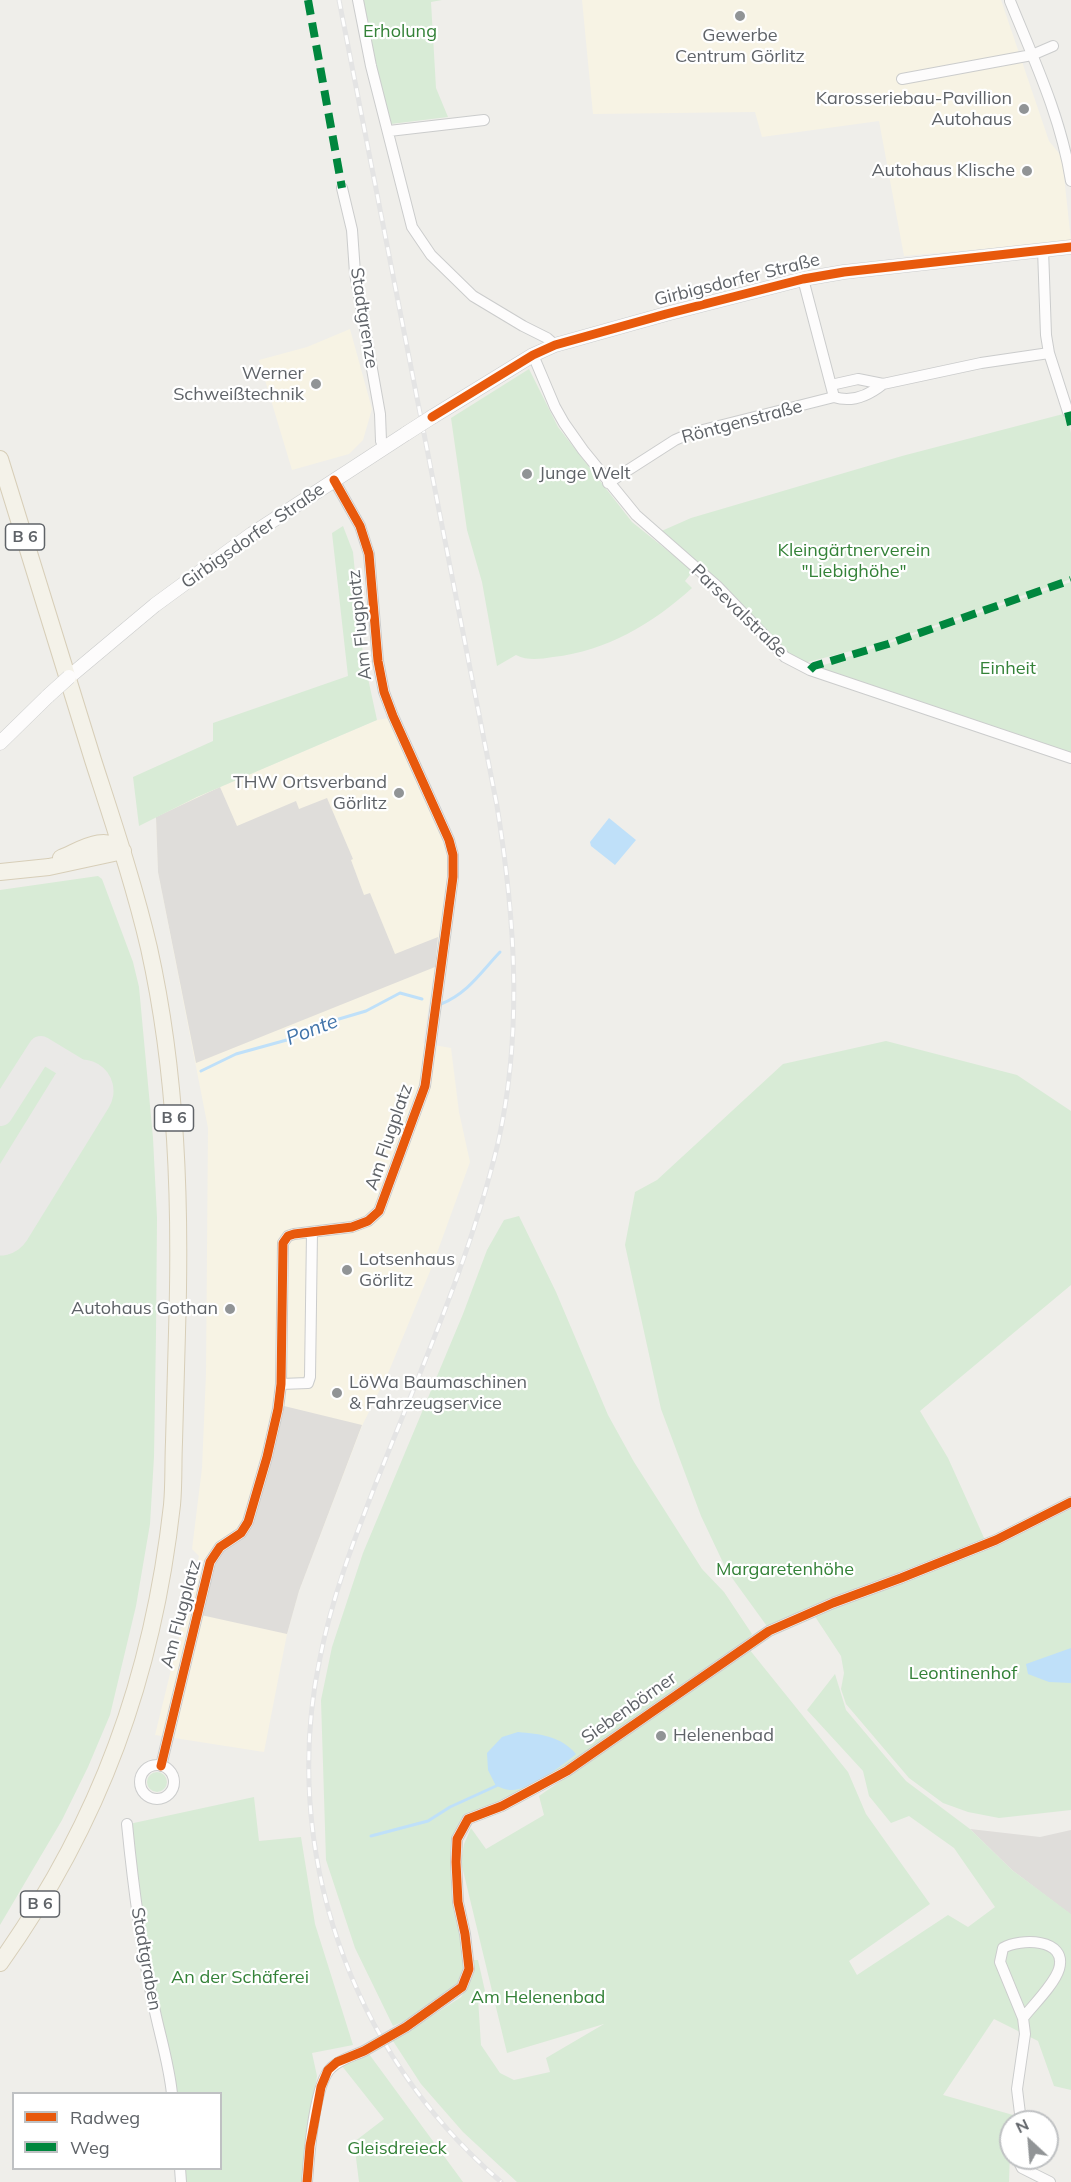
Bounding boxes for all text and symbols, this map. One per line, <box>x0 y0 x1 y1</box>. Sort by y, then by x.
marker: Gewerbe Centrum Görlitz <box>733 9 747 23</box>
park label: Erholung <box>363 21 437 43</box>
place label: Gewerbe Centrum Görlitz <box>675 25 805 68</box>
place label: Karosseriebau-Pavillion Autohaus <box>816 88 1012 130</box>
marker: Karosseriebau-Pavillion Autohaus <box>1017 102 1031 116</box>
place label: Autohaus Klische <box>871 160 1015 182</box>
marker: Autohaus Klische <box>1020 164 1034 178</box>
street label: Girbigsdorfer Straße <box>652 249 822 311</box>
street label: Stadtgrenze <box>345 266 383 370</box>
place label: Werner Schweißtechnik <box>173 363 304 406</box>
marker: Werner Schweißtechnik <box>309 377 323 391</box>
street label: Röntgenstraße <box>679 396 805 448</box>
place label: Junge Welt <box>539 463 631 485</box>
marker: Junge Welt <box>520 467 534 481</box>
street label: Girbigsdorfer Straße <box>177 478 329 594</box>
road number: B 6 <box>6 524 44 550</box>
park label: Kleingärtnerverein "Liebighöhe" <box>778 540 930 582</box>
street label: Parsevalstraße <box>686 560 792 662</box>
street label: Am Flugplatz <box>343 569 377 681</box>
park label: Einheit <box>980 658 1036 680</box>
place label: THW Ortsverband Görlitz <box>233 772 387 814</box>
marker: THW Ortsverband Görlitz <box>392 786 406 800</box>
water label: Ponte <box>283 1009 341 1051</box>
street label: Am Flugplatz <box>361 1081 417 1193</box>
road number: B 6 <box>154 1105 194 1131</box>
place label: Lotsenhaus Görlitz <box>359 1249 455 1292</box>
marker: Lotsenhaus Görlitz <box>340 1263 354 1277</box>
place label: Autohaus Gothan <box>71 1298 218 1320</box>
marker: Autohaus Gothan <box>223 1302 237 1316</box>
place label: LöWa Baumaschinen & Fahrzeugservice <box>349 1372 527 1414</box>
marker: LöWa Baumaschinen & Fahrzeugservice <box>330 1386 344 1400</box>
street label: Am Flugplatz <box>156 1558 206 1670</box>
park label: Margaretenhöhe <box>716 1559 854 1581</box>
park label: Leontinenhof <box>909 1663 1017 1685</box>
street label: Siebenbörner <box>577 1667 681 1749</box>
place label: Helenenbad <box>673 1725 774 1747</box>
marker: Helenenbad <box>654 1729 668 1743</box>
road number: B 6 <box>20 1891 60 1917</box>
street label: Stadtgraben <box>126 1906 166 2012</box>
park label: An der Schäferei <box>171 1967 309 1989</box>
park label: Am Helenenbad <box>471 1987 605 2009</box>
legend <box>12 2092 222 2170</box>
text: Radweg <box>70 2106 140 2129</box>
north arrow <box>999 2110 1059 2170</box>
text: N <box>1012 2114 1032 2137</box>
text: Weg <box>70 2136 110 2159</box>
park label: Gleisdreieck <box>347 2138 447 2160</box>

